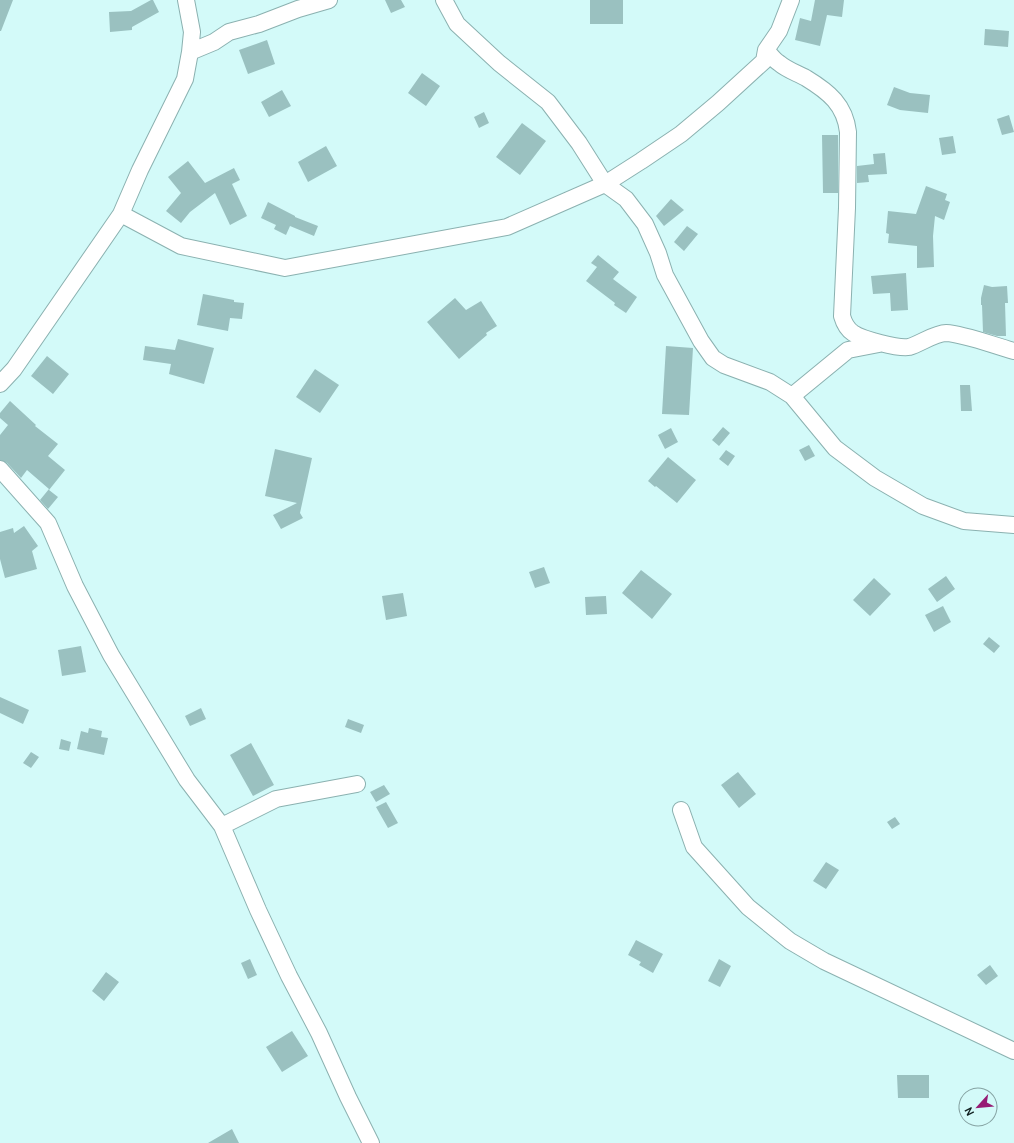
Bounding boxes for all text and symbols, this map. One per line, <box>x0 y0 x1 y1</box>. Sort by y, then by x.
north arrow <box>958 1087 998 1127</box>
text: N <box>961 1105 977 1118</box>

